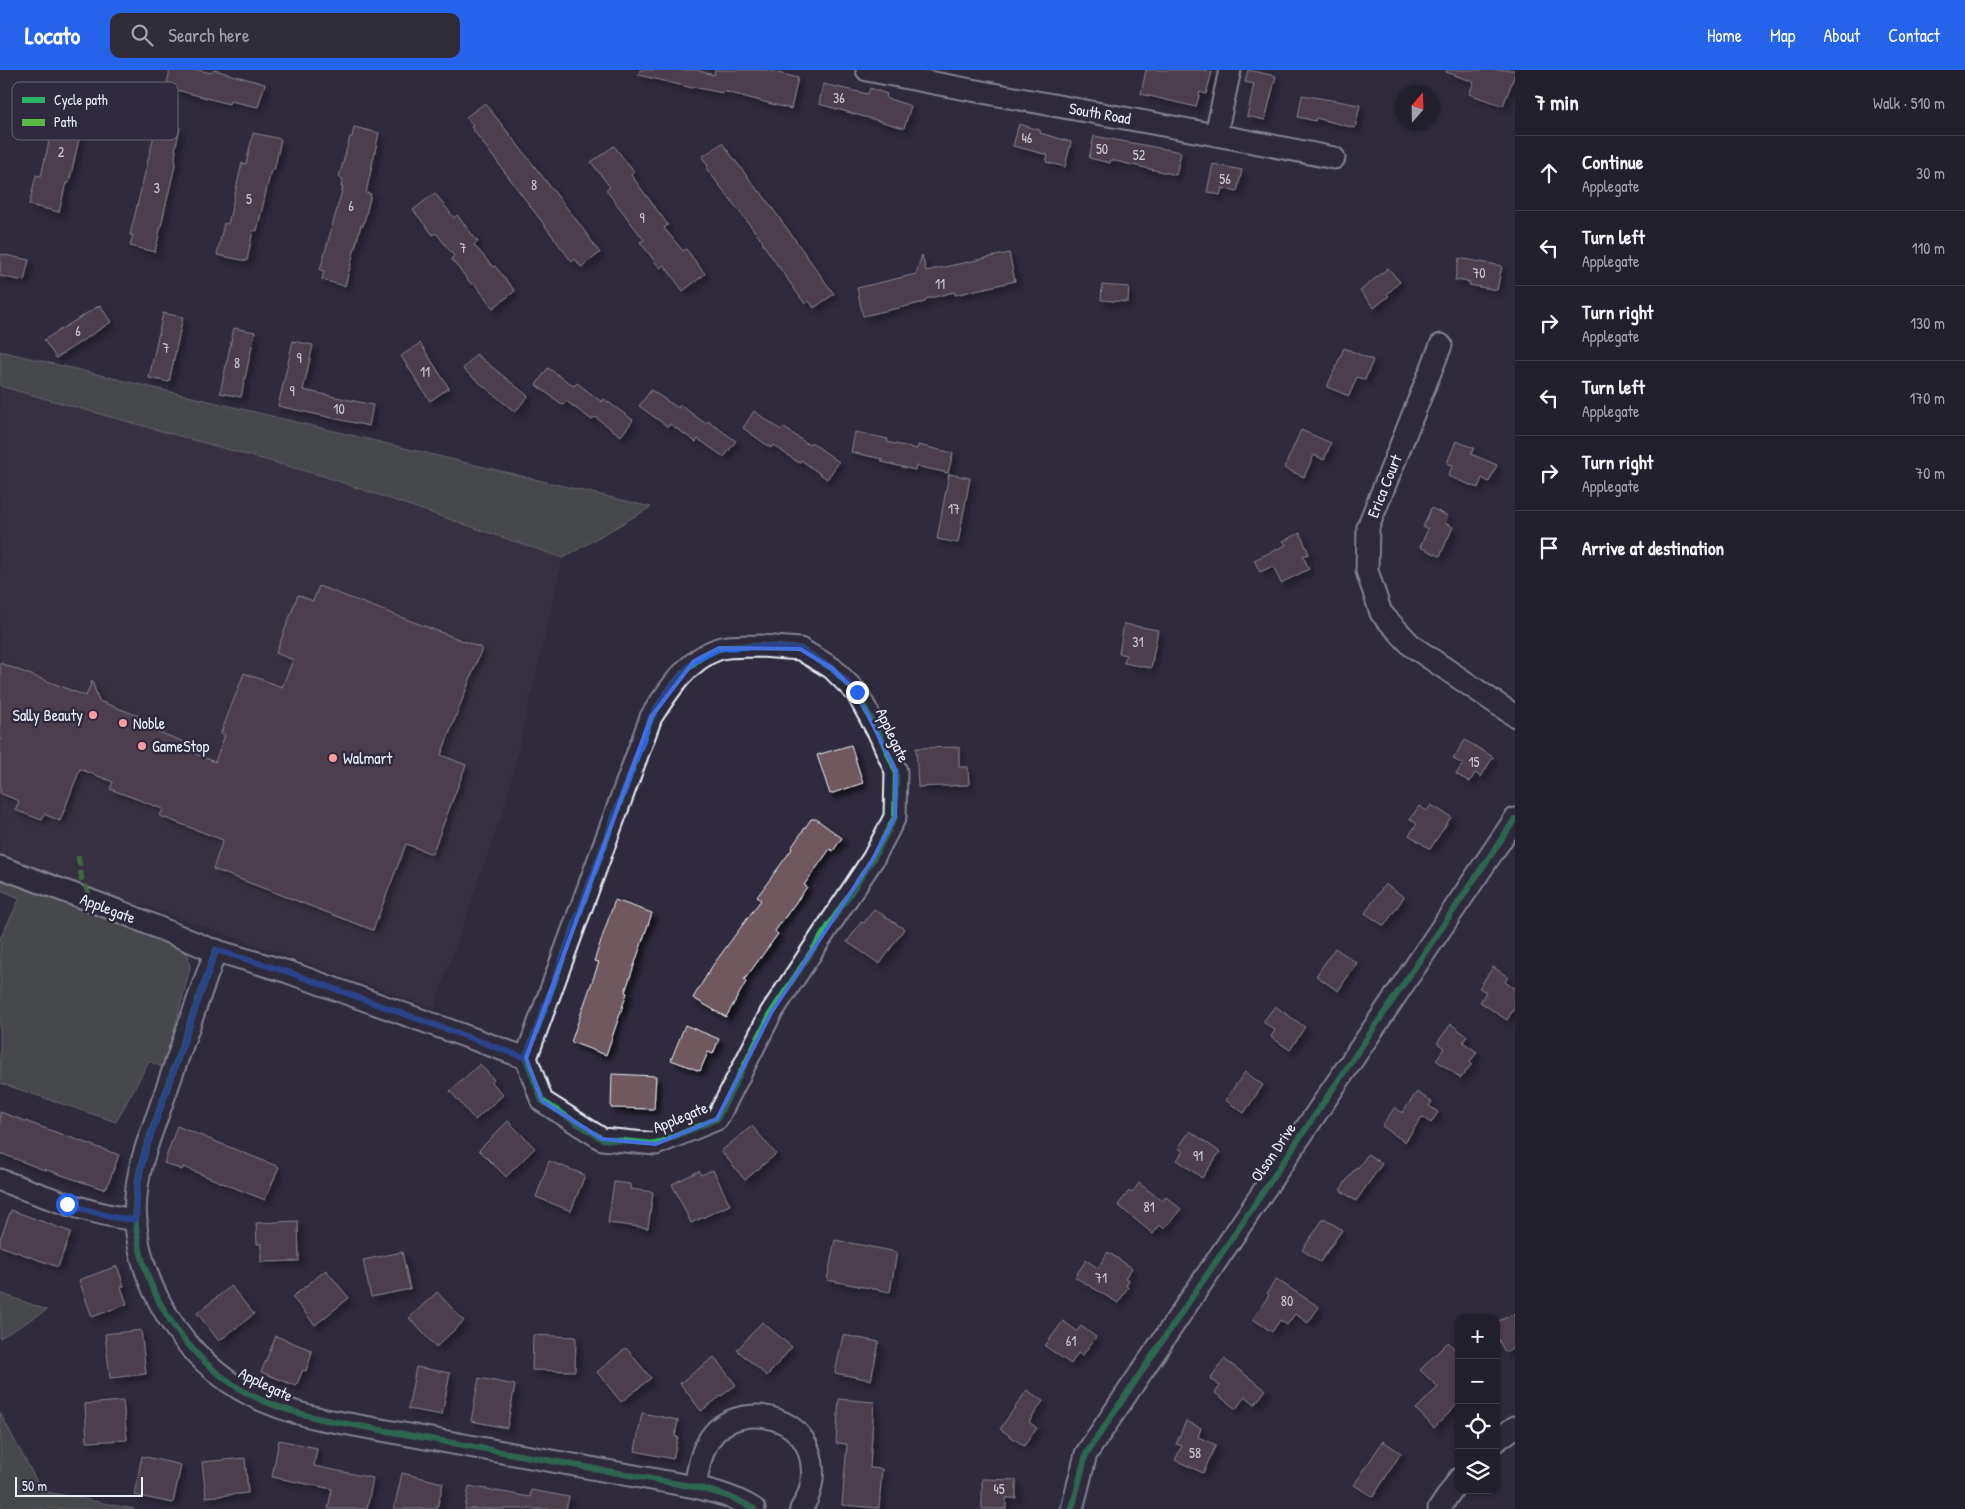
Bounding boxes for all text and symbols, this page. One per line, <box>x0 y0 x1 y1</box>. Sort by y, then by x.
search box <box>110 13 460 58</box>
text: Locato <box>25 19 80 51</box>
icon: search <box>128 21 156 49</box>
text: Search here <box>168 22 249 48</box>
text: Home <box>1707 23 1742 48</box>
text: Map <box>1770 23 1795 48</box>
text: About <box>1823 23 1860 48</box>
text: Contact <box>1888 23 1940 48</box>
legend <box>12 82 178 140</box>
north arrow <box>1395 85 1440 130</box>
house number: 36 <box>833 88 845 107</box>
text: 7 min <box>1535 88 1579 117</box>
text: Cycle path <box>54 90 108 110</box>
text: Walk · 510 m <box>1873 92 1945 114</box>
street label: South Road <box>1067 97 1133 129</box>
text: Path <box>54 112 77 131</box>
house number: 46 <box>1022 128 1033 147</box>
house number: 50 <box>1096 139 1108 158</box>
house number: 2 <box>58 142 65 161</box>
house number: 52 <box>1133 145 1146 164</box>
text: Continue <box>1582 149 1643 175</box>
icon: ahead <box>1535 159 1563 187</box>
text: 30 m <box>1916 162 1945 184</box>
house number: 56 <box>1219 169 1231 188</box>
house number: 8 <box>531 175 537 194</box>
text: Applegate <box>1582 175 1639 197</box>
house number: 3 <box>154 178 160 197</box>
house number: 5 <box>246 189 252 208</box>
house number: 6 <box>348 196 354 215</box>
house number: 9 <box>639 208 645 227</box>
text: Turn left <box>1582 224 1645 250</box>
icon: left <box>1535 234 1563 262</box>
text: 110 m <box>1912 237 1945 259</box>
house number: 7 <box>460 238 467 257</box>
text: Applegate <box>1582 250 1639 272</box>
house number: 70 <box>1472 263 1486 282</box>
house number: 11 <box>935 274 945 293</box>
text: Turn right <box>1582 299 1653 325</box>
icon: right <box>1535 309 1563 337</box>
text: 130 m <box>1910 312 1945 334</box>
house number: 6 <box>75 321 81 340</box>
text: Applegate <box>1582 325 1639 347</box>
house number: 7 <box>163 338 170 357</box>
house number: 9 <box>296 348 302 367</box>
house number: 8 <box>234 353 240 372</box>
house number: 11 <box>420 362 430 381</box>
text: Turn left <box>1582 374 1645 400</box>
house number: 9 <box>289 381 295 400</box>
icon: left <box>1535 384 1563 412</box>
text: 170 m <box>1910 387 1945 409</box>
house number: 10 <box>333 399 345 418</box>
text: Applegate <box>1582 400 1639 422</box>
text: Turn right <box>1582 449 1653 475</box>
street label: Erica Court <box>1361 451 1407 521</box>
icon: right <box>1535 459 1563 487</box>
text: 70 m <box>1915 462 1945 484</box>
text: Applegate <box>1582 475 1639 497</box>
house number: 17 <box>948 499 960 518</box>
icon: arrive <box>1535 534 1563 562</box>
text: Arrive at destination <box>1582 535 1724 561</box>
house number: 31 <box>1132 632 1144 651</box>
route end <box>846 681 869 704</box>
place label: Sally Beauty <box>13 704 83 726</box>
street label: Applegate <box>871 704 915 766</box>
marker: Sally Beauty <box>87 709 99 721</box>
place label: Noble <box>133 712 166 734</box>
marker: Noble <box>117 717 129 729</box>
place label: GameStop <box>152 735 209 757</box>
marker: GameStop <box>136 740 148 752</box>
place label: Walmart <box>343 747 393 769</box>
marker: Walmart <box>327 752 339 764</box>
house number: 15 <box>1468 752 1480 771</box>
street label: Applegate <box>77 887 139 929</box>
street label: Applegate <box>649 1096 711 1138</box>
street label: Olson Drive <box>1245 1118 1301 1186</box>
house number: 91 <box>1193 1146 1203 1165</box>
route start <box>56 1193 79 1216</box>
house number: 81 <box>1143 1197 1155 1216</box>
house number: 71 <box>1095 1268 1107 1287</box>
house number: 80 <box>1281 1291 1293 1310</box>
map controls <box>1455 1314 1500 1494</box>
button: + <box>1455 1314 1500 1359</box>
house number: 61 <box>1066 1331 1076 1350</box>
button: − <box>1455 1359 1500 1404</box>
street label: Applegate <box>235 1362 297 1407</box>
button: locate <box>1455 1404 1500 1449</box>
house number: 58 <box>1189 1443 1201 1462</box>
button: layers <box>1455 1449 1500 1494</box>
scale bar <box>15 1474 142 1497</box>
text: 50 m <box>22 1476 47 1495</box>
house number: 45 <box>993 1479 1005 1498</box>

